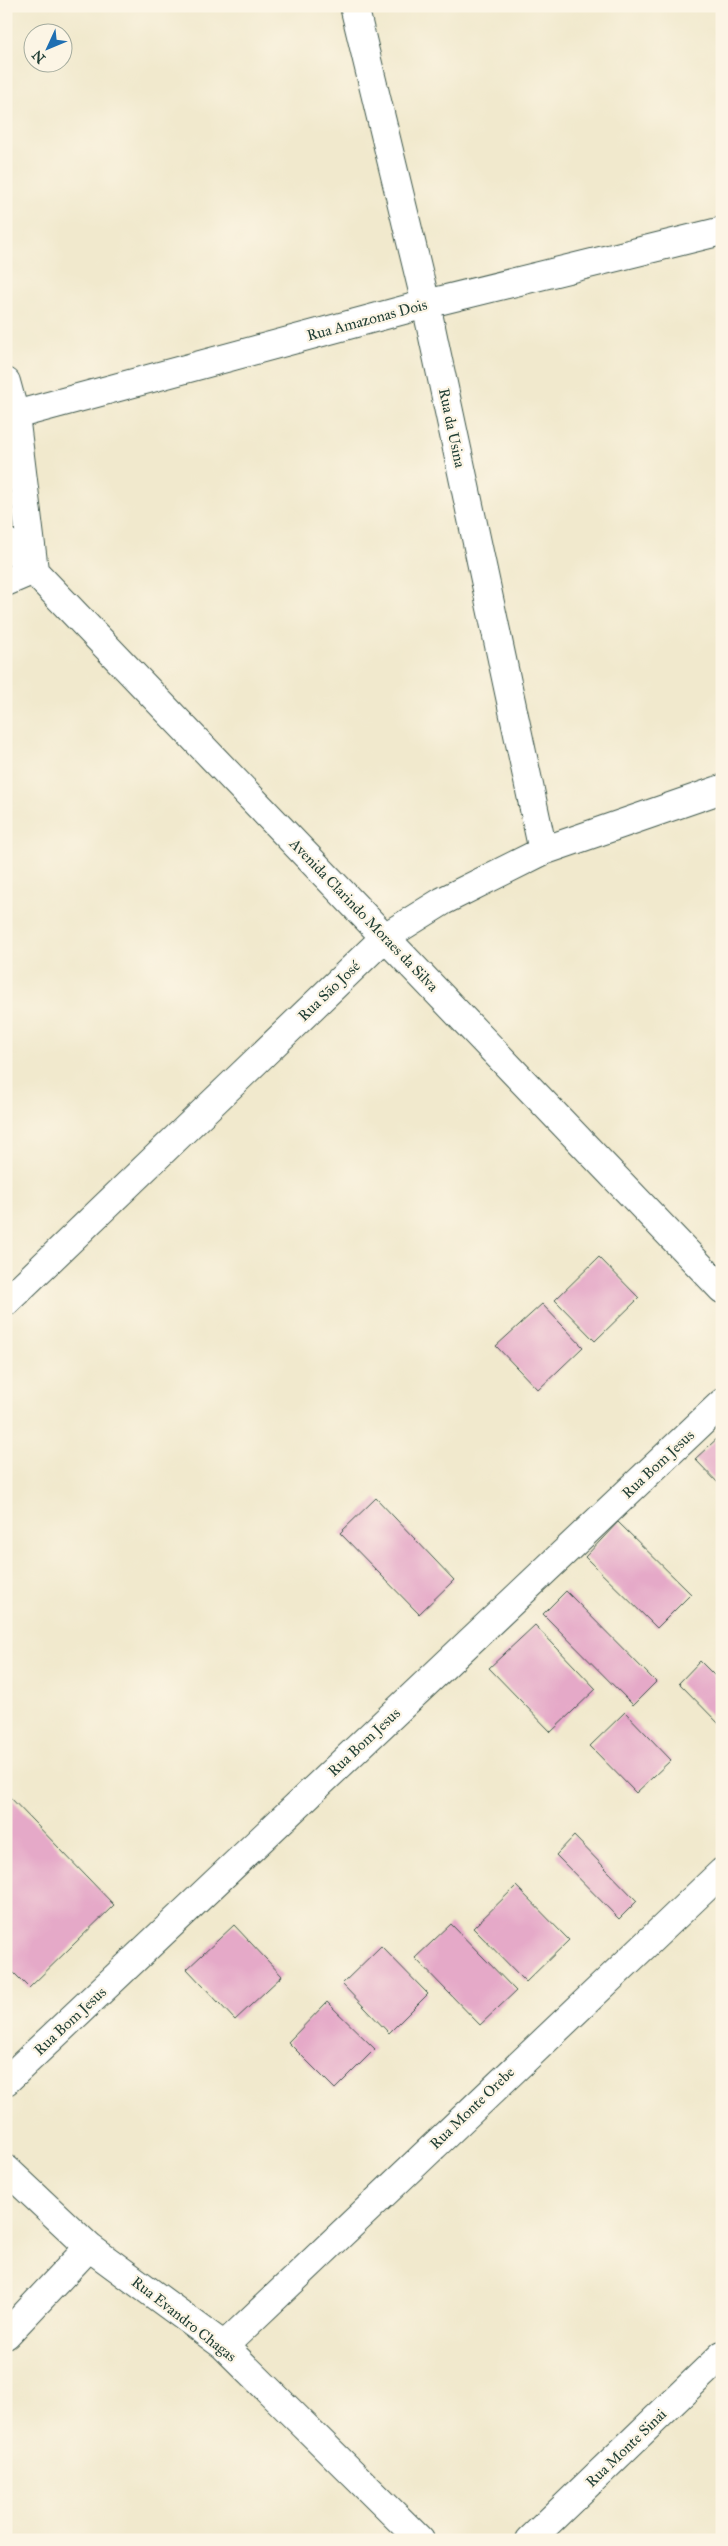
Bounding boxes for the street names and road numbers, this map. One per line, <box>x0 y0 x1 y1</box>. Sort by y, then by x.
street label: Rua Amazonas Dois <box>305 295 429 345</box>
street label: Rua da Usina <box>435 387 469 470</box>
street label: Avenida Clarindo Moraes da Silva <box>285 834 442 996</box>
street label: Rua São José <box>294 957 365 1026</box>
street label: Rua Bom Jesus <box>618 1426 699 1503</box>
street label: Rua Bom Jesus <box>324 1704 405 1781</box>
street label: Rua Bom Jesus <box>30 1983 111 2060</box>
street label: Rua Monte Orebe <box>426 2063 518 2153</box>
street label: Rua Evandro Chagas <box>128 2273 240 2365</box>
street label: Rua Monte Sinai <box>582 2405 670 2491</box>

